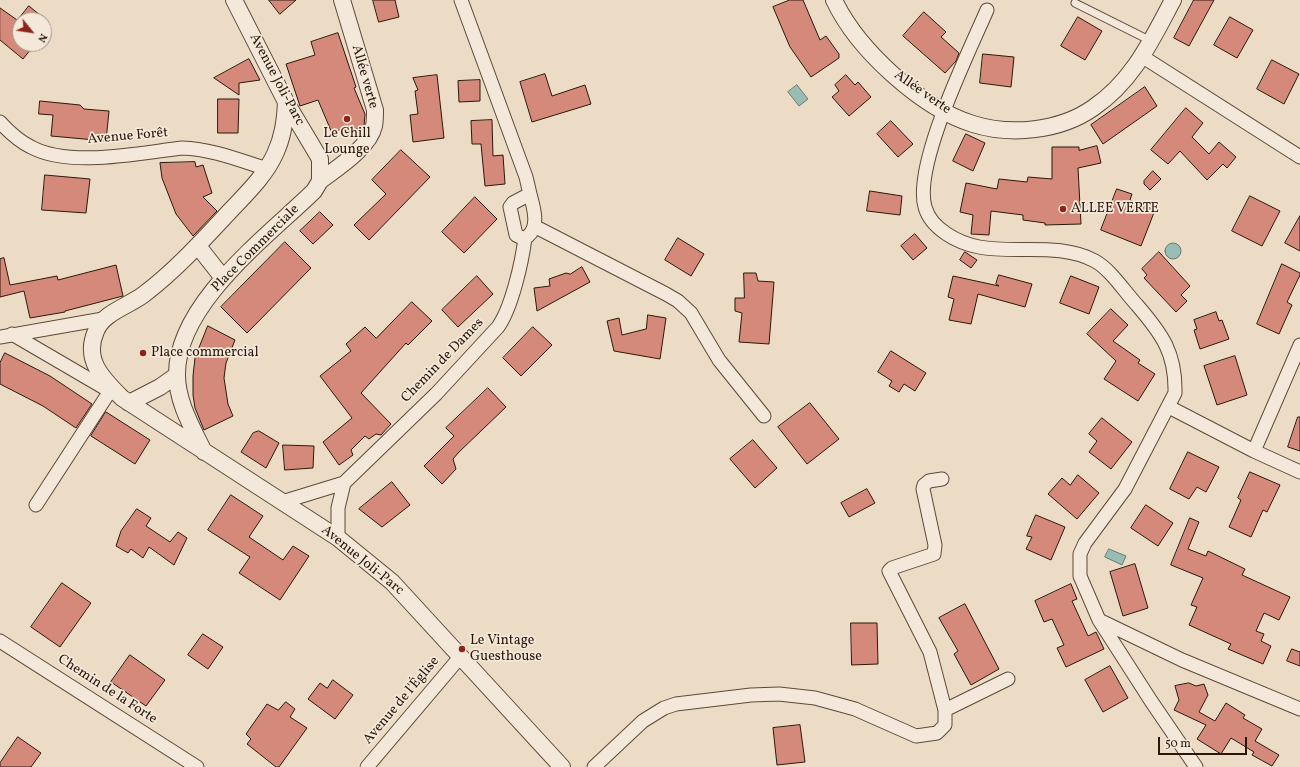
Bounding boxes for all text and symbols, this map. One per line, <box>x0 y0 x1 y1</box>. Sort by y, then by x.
north arrow <box>12 12 52 52</box>
text: N <box>33 31 50 45</box>
street label: Avenue Joli-Parc <box>245 31 307 129</box>
street label: Allée verte <box>347 43 381 111</box>
street label: Allée verte <box>890 67 954 119</box>
marker: Le Chill Lounge <box>342 114 352 124</box>
street label: Avenue Forêt <box>87 125 169 149</box>
place label: Le Chill Lounge <box>323 126 371 158</box>
place label: ALLEE VERTE <box>1071 201 1159 217</box>
street label: Place Commerciale <box>209 202 303 296</box>
marker: ALLEE VERTE <box>1058 204 1068 214</box>
street label: Chemin de Dames <box>398 315 488 407</box>
place label: Place commercial <box>151 345 259 361</box>
marker: Place commercial <box>138 348 148 358</box>
street label: Avenue Joli-Parc <box>317 523 407 599</box>
place label: Le Vintage Guesthouse <box>470 633 542 666</box>
marker: Le Vintage Guesthouse <box>457 644 467 654</box>
street label: Chemin de la Forte <box>54 652 160 728</box>
street label: Avenue de l'Église <box>360 654 444 748</box>
scale bar <box>1160 729 1249 755</box>
text: 50 m <box>1165 736 1191 752</box>

